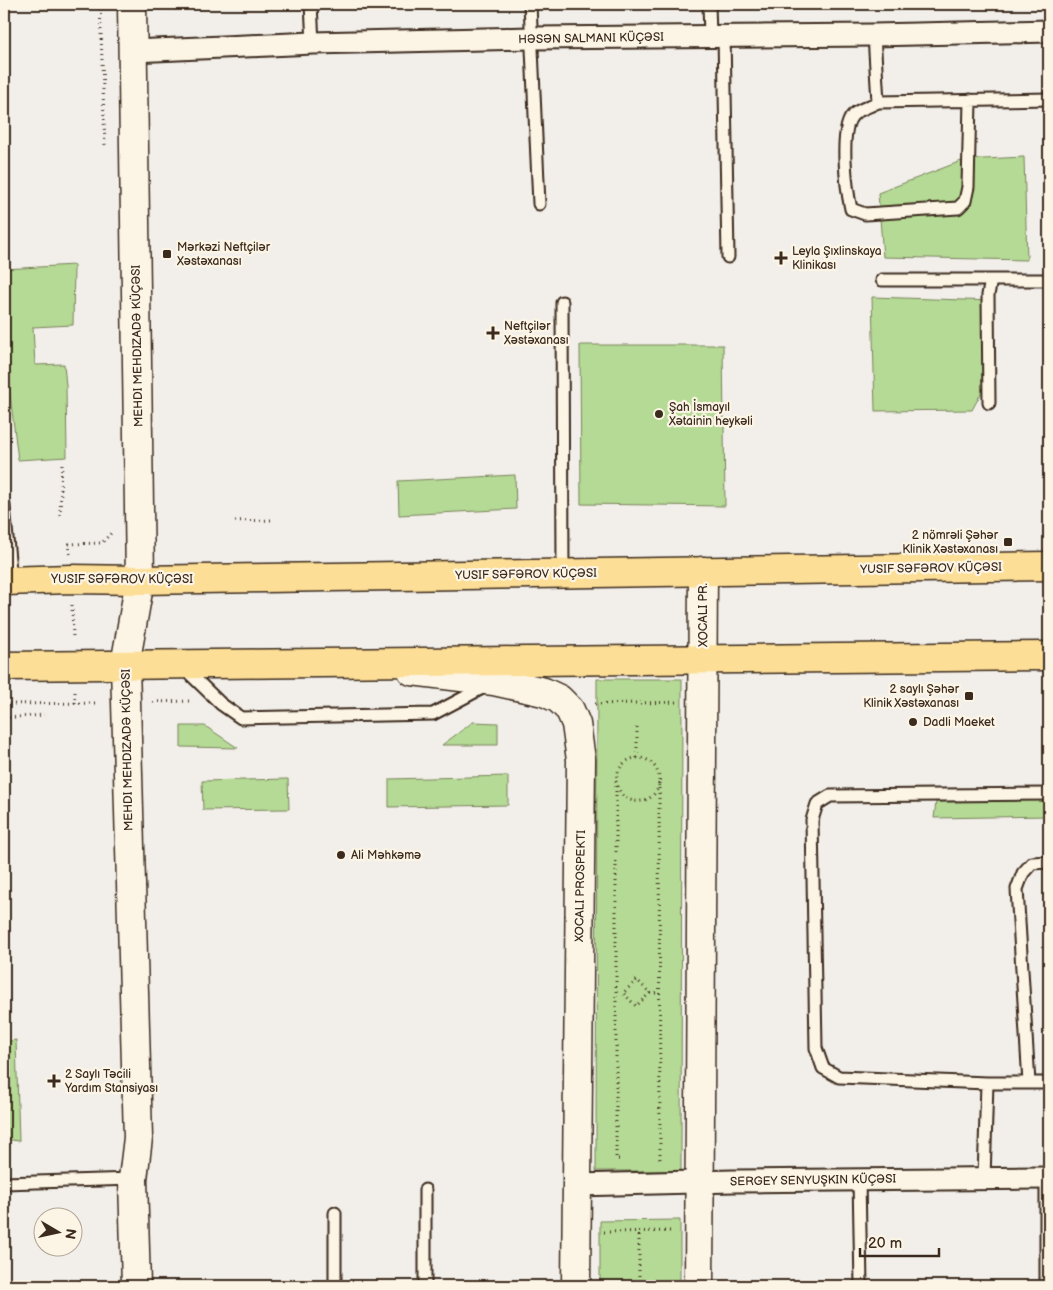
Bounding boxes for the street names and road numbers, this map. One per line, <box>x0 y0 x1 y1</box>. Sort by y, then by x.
street label: HƏSƏN SALMANI KÜÇƏSI <box>518 29 664 47</box>
street label: MEHDI MEHDIZADƏ KÜÇƏSI <box>128 264 146 427</box>
street label: YUSIF SƏFƏROV KÜÇƏSI <box>859 559 1002 577</box>
street label: YUSIF SƏFƏROV KÜÇƏSI <box>454 565 597 583</box>
street label: YUSIF SƏFƏROV KÜÇƏSI <box>50 571 193 587</box>
street label: XOCALI PR. <box>696 583 711 648</box>
street label: MEHDI MEHDIZADƏ KÜÇƏSI <box>118 668 136 831</box>
street label: XOCALI PROSPEKTI <box>572 830 589 943</box>
street label: SERGEY SENYUŞKIN KÜÇƏSI <box>730 1171 896 1189</box>

